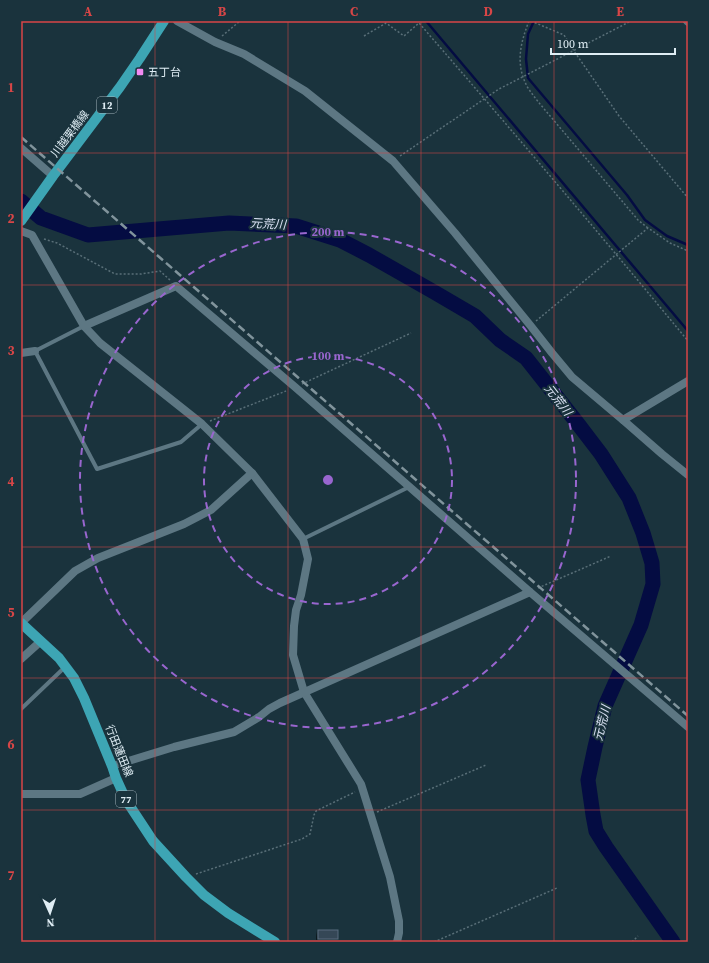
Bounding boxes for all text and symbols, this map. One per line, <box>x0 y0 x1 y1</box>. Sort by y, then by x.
text: A <box>84 3 93 20</box>
text: B <box>218 3 227 20</box>
text: C <box>350 3 358 20</box>
text: D <box>483 3 493 20</box>
text: E <box>616 3 624 20</box>
scale bar <box>551 30 675 56</box>
text: 100 m <box>557 36 589 52</box>
place label: 五丁台 <box>148 65 181 80</box>
marker: 五丁台 <box>135 67 145 77</box>
text: 1 <box>7 79 15 96</box>
road number: 12 <box>97 97 117 113</box>
street label: 川越栗橋線 <box>47 108 93 160</box>
text: 2 <box>7 210 15 227</box>
water label: 元荒川 <box>250 215 288 233</box>
text: 200 m <box>312 224 345 240</box>
text: 3 <box>7 342 15 359</box>
text: 100 m <box>312 348 345 364</box>
water label: 元荒川 <box>541 381 577 421</box>
text: 4 <box>7 473 15 490</box>
centre of rings <box>321 473 335 487</box>
text: 5 <box>7 604 15 621</box>
water label: 元荒川 <box>590 702 615 742</box>
street label: 行田蓮田線 <box>102 723 136 779</box>
text: 6 <box>7 736 15 753</box>
road number: 77 <box>116 791 136 807</box>
text: 7 <box>7 867 15 884</box>
north arrow <box>30 893 70 933</box>
text: N <box>46 915 55 930</box>

